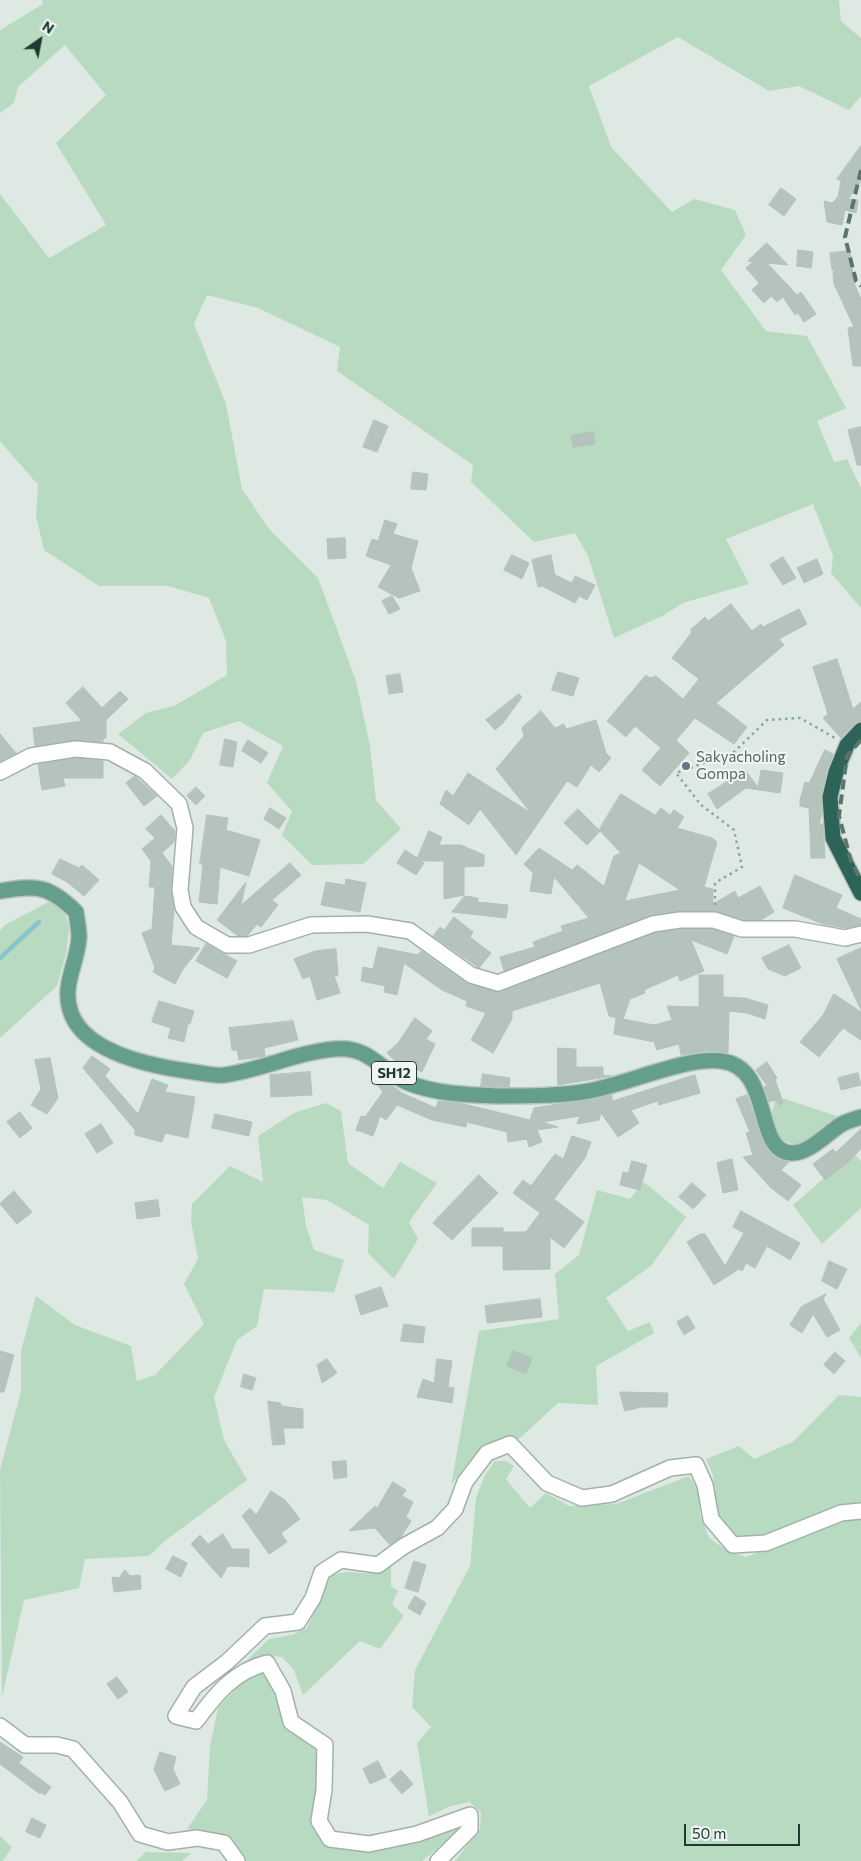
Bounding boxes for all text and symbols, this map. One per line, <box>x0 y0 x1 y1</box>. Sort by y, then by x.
north arrow <box>15 15 65 65</box>
text: N <box>39 17 57 37</box>
place label: Sakyacholing Gompa <box>696 748 786 783</box>
marker: Sakyacholing Gompa <box>680 760 692 772</box>
road number: SH12 <box>372 1062 416 1084</box>
scale bar <box>686 1814 802 1846</box>
text: 50 m <box>692 1824 726 1842</box>

